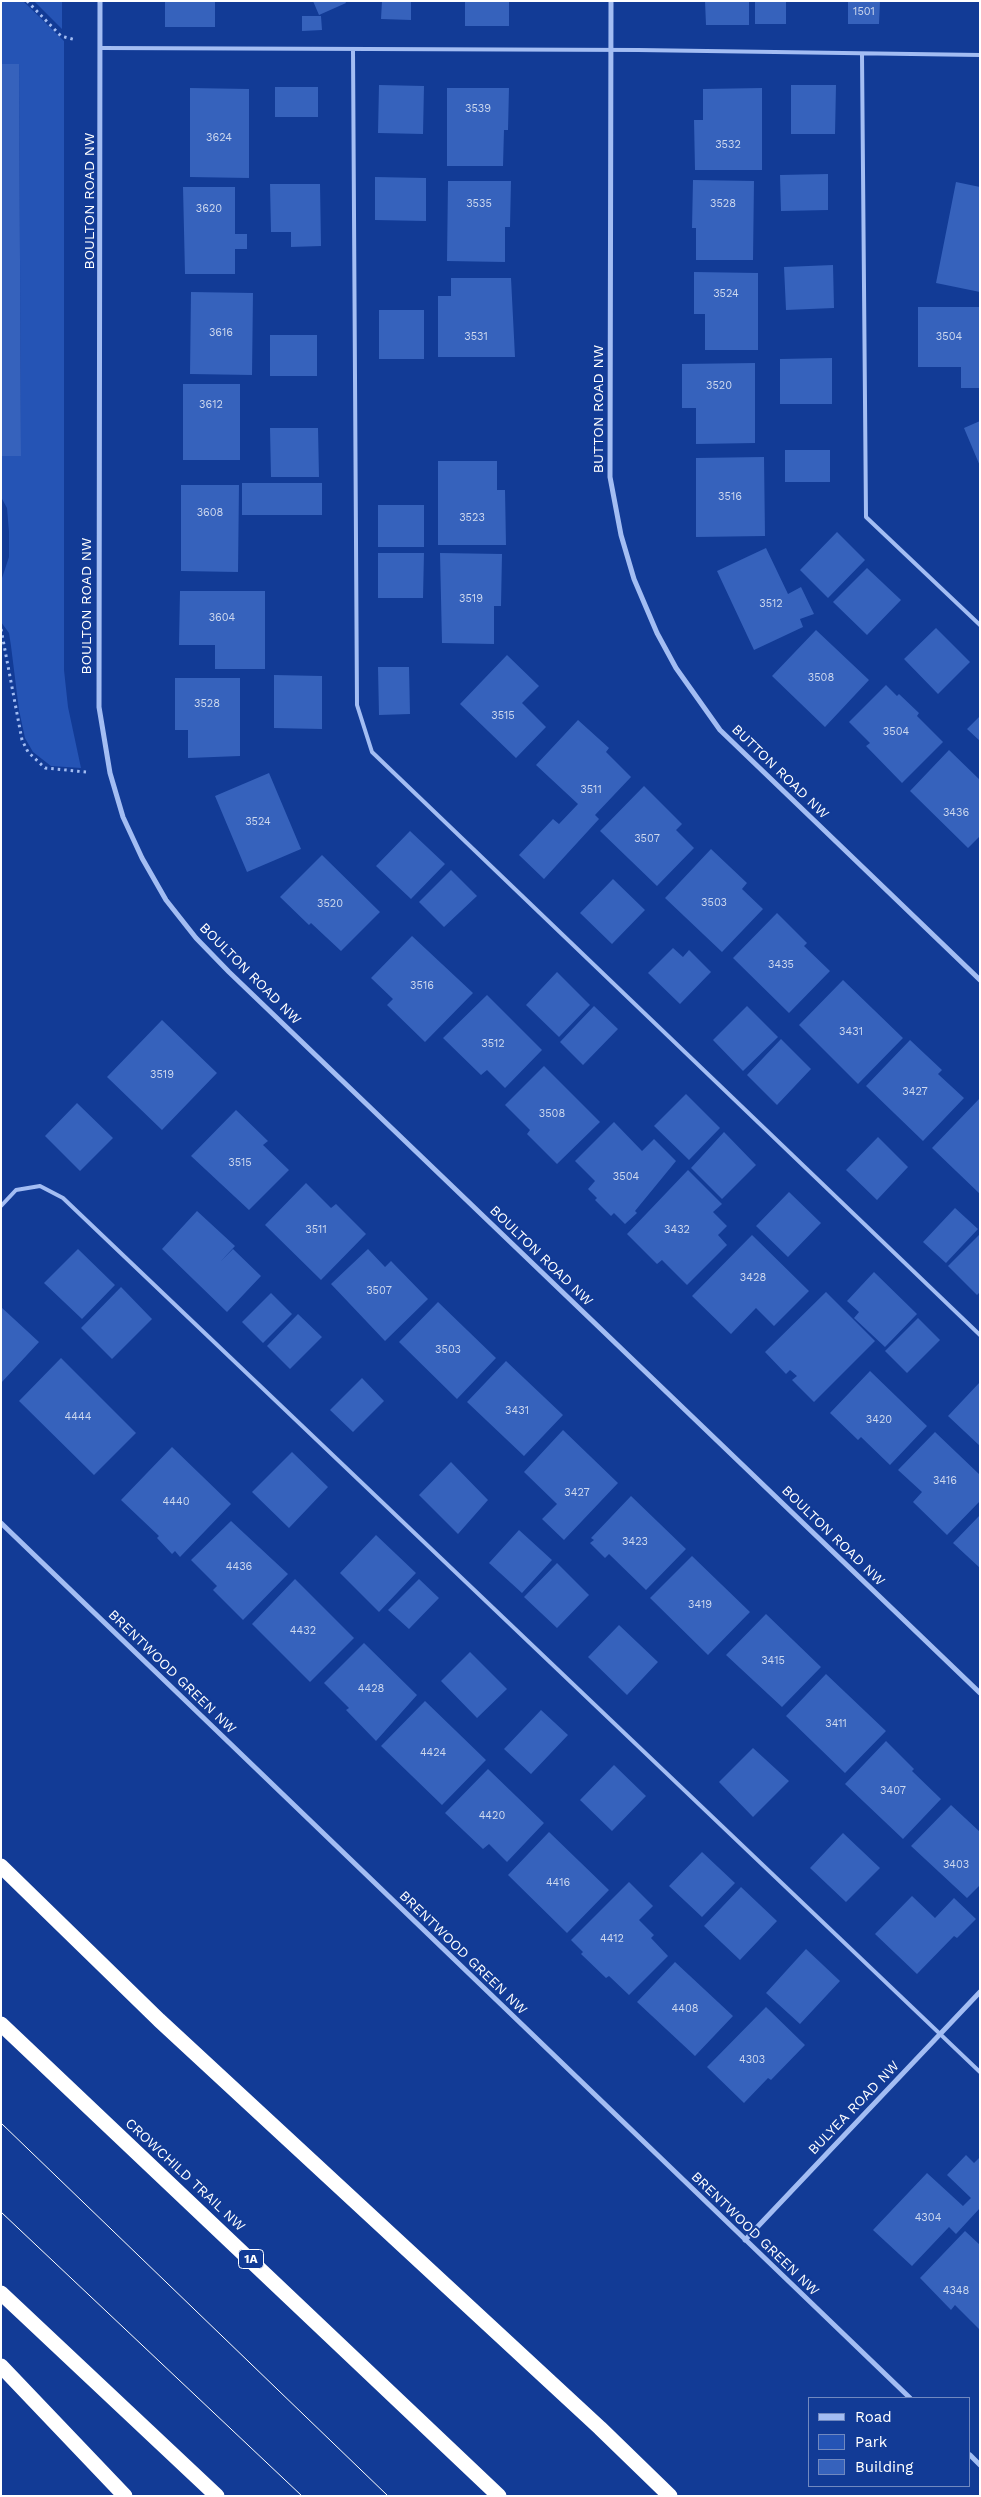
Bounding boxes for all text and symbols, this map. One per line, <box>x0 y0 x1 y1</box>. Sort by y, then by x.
house number: 1501 <box>853 5 875 19</box>
house number: 3539 <box>465 102 491 116</box>
house number: 3624 <box>206 131 232 145</box>
street label: BOULTON ROAD NW <box>82 133 98 269</box>
house number: 3532 <box>715 138 741 152</box>
house number: 3535 <box>466 197 492 211</box>
house number: 3528 <box>710 197 736 211</box>
house number: 3620 <box>196 202 222 216</box>
house number: 3524 <box>713 287 739 301</box>
house number: 3616 <box>209 326 233 340</box>
house number: 3531 <box>464 330 488 344</box>
house number: 3504 <box>936 330 962 344</box>
street label: BUTTON ROAD NW <box>591 345 607 473</box>
house number: 3520 <box>706 379 732 393</box>
house number: 3612 <box>199 398 223 412</box>
house number: 3516 <box>718 490 742 504</box>
house number: 3608 <box>197 506 223 520</box>
house number: 3523 <box>459 511 485 525</box>
street label: BOULTON ROAD NW <box>79 538 95 674</box>
house number: 3519 <box>459 592 483 606</box>
house number: 3512 <box>759 597 783 611</box>
house number: 3604 <box>209 611 235 625</box>
house number: 3508 <box>808 671 834 685</box>
house number: 3528 <box>194 697 220 711</box>
house number: 3515 <box>491 709 515 723</box>
street label: BUTTON ROAD NW <box>728 721 832 823</box>
house number: 3504 <box>883 725 909 739</box>
house number: 3511 <box>580 783 602 797</box>
house number: 3436 <box>943 806 969 820</box>
house number: 3524 <box>245 815 271 829</box>
house number: 3507 <box>634 832 660 846</box>
house number: 3503 <box>701 896 727 910</box>
house number: 3520 <box>317 897 343 911</box>
street label: BOULTON ROAD NW <box>196 920 304 1028</box>
house number: 3435 <box>768 958 794 972</box>
house number: 3516 <box>410 979 434 993</box>
house number: 3431 <box>839 1025 863 1039</box>
house number: 3512 <box>481 1037 505 1051</box>
house number: 3519 <box>150 1068 174 1082</box>
house number: 3427 <box>902 1085 928 1099</box>
house number: 3508 <box>539 1107 565 1121</box>
house number: 3515 <box>228 1156 252 1170</box>
house number: 3504 <box>613 1170 639 1184</box>
street label: BOULTON ROAD NW <box>486 1202 596 1310</box>
house number: 3511 <box>305 1223 327 1237</box>
house number: 3432 <box>664 1223 690 1237</box>
house number: 3428 <box>740 1271 766 1285</box>
house number: 3507 <box>366 1284 392 1298</box>
house number: 3503 <box>435 1343 461 1357</box>
house number: 3431 <box>505 1404 529 1418</box>
house number: 4444 <box>65 1410 91 1424</box>
house number: 3420 <box>866 1413 892 1427</box>
house number: 3416 <box>933 1474 957 1488</box>
street label: BOULTON ROAD NW <box>778 1482 888 1590</box>
house number: 3427 <box>564 1486 590 1500</box>
house number: 4440 <box>162 1495 190 1509</box>
house number: 3423 <box>622 1535 648 1549</box>
house number: 4436 <box>226 1560 252 1574</box>
house number: 3419 <box>688 1598 712 1612</box>
street label: BRENTWOOD GREEN NW <box>105 1606 239 1738</box>
house number: 4432 <box>290 1624 316 1638</box>
house number: 3415 <box>761 1654 785 1668</box>
house number: 4428 <box>358 1682 384 1696</box>
house number: 3411 <box>825 1717 847 1731</box>
house number: 4424 <box>420 1746 446 1760</box>
house number: 3407 <box>880 1784 906 1798</box>
house number: 4420 <box>479 1809 505 1823</box>
house number: 3403 <box>943 1858 969 1872</box>
house number: 4416 <box>546 1876 570 1890</box>
street label: BRENTWOOD GREEN NW <box>396 1887 530 2019</box>
house number: 4412 <box>600 1932 624 1946</box>
house number: 4408 <box>671 2002 699 2016</box>
house number: 4303 <box>739 2053 765 2067</box>
street label: BULYEA ROAD NW <box>805 2058 903 2158</box>
street label: CROWCHILD TRAIL NW <box>122 2115 248 2235</box>
street label: BRENTWOOD GREEN NW <box>688 2168 822 2300</box>
house number: 4304 <box>915 2211 941 2225</box>
road number: 1A <box>238 2250 264 2268</box>
house number: 4348 <box>943 2284 969 2298</box>
legend <box>808 2397 971 2487</box>
text: Road <box>855 2408 892 2426</box>
text: Park <box>855 2433 887 2451</box>
text: Building <box>855 2458 913 2476</box>

